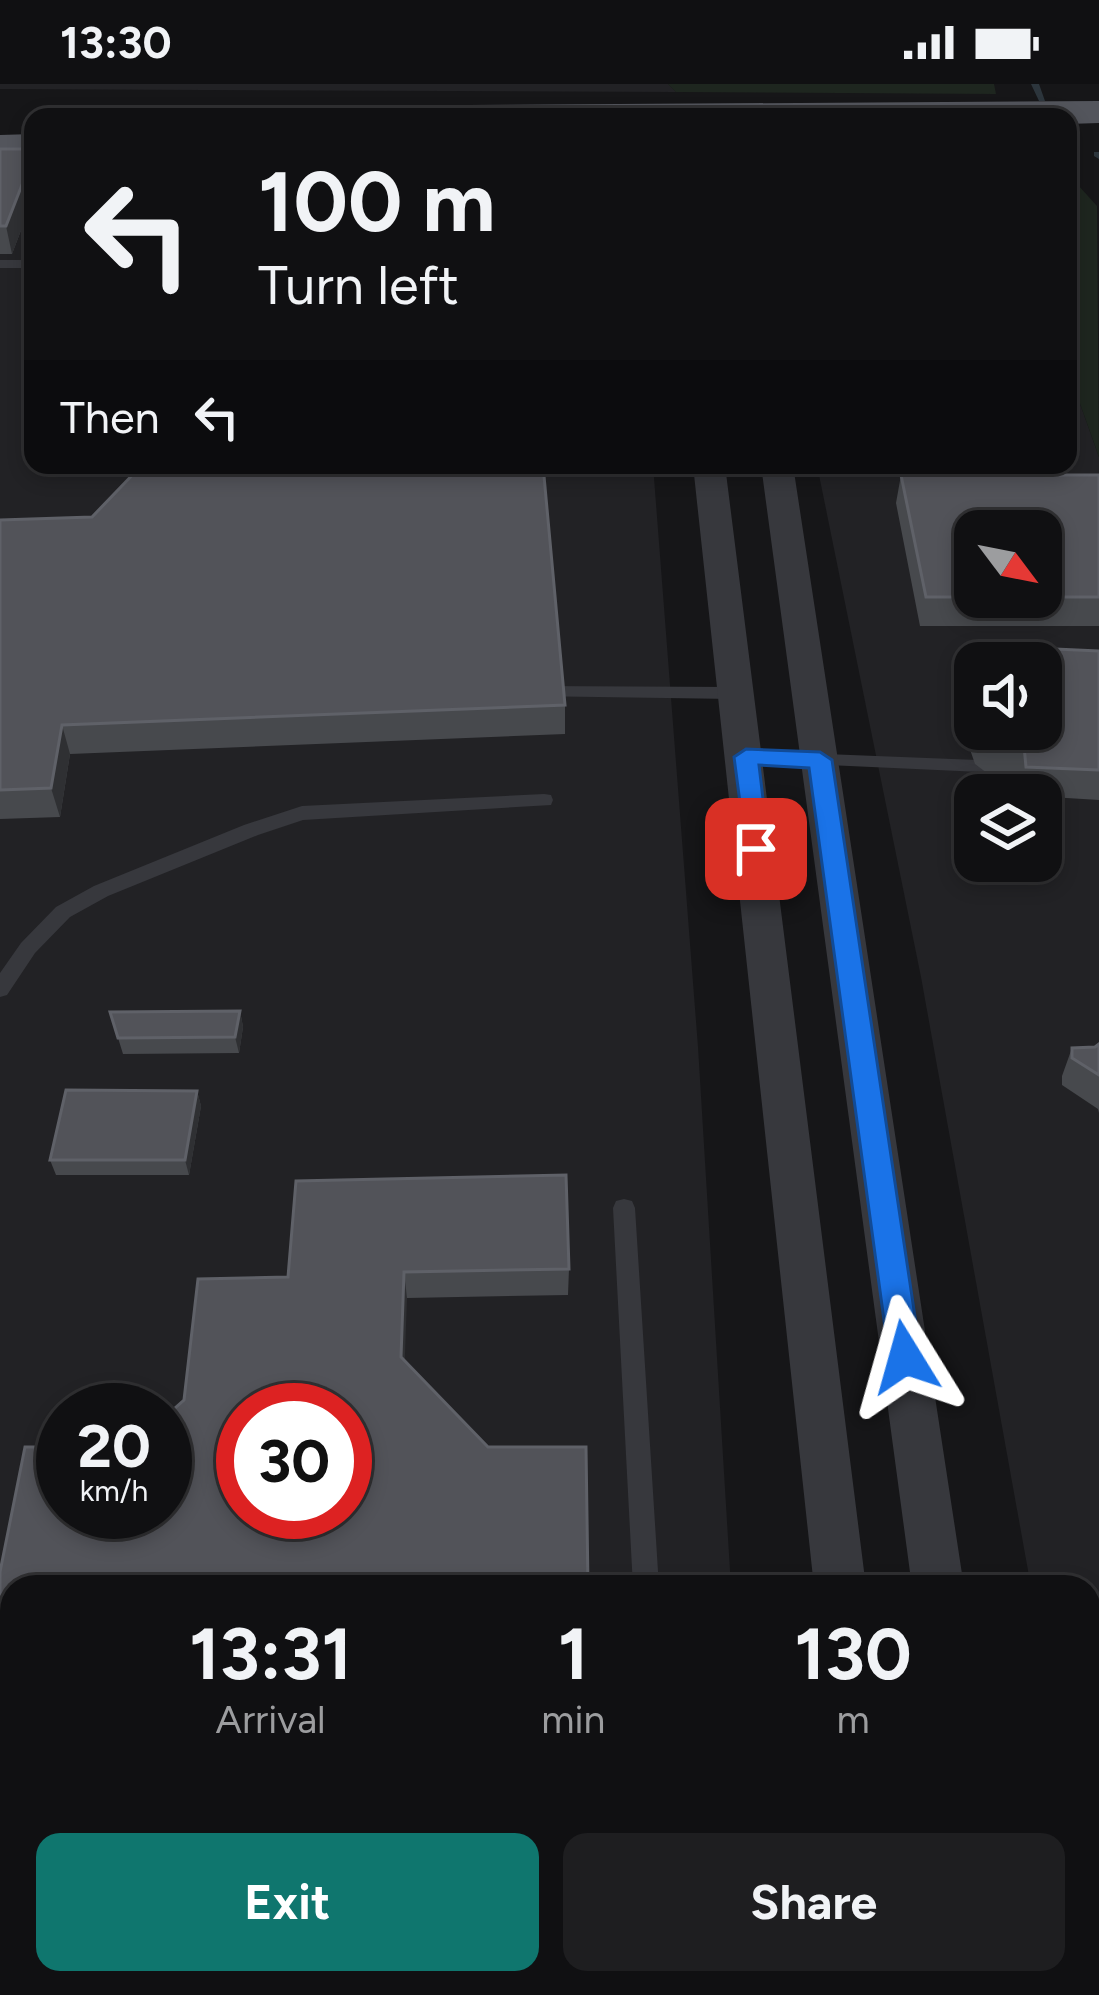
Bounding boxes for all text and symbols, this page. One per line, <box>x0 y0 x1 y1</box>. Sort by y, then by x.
text: 13:30 <box>60 15 172 69</box>
text: 100 m <box>258 151 496 252</box>
icon: left <box>60 156 216 312</box>
text: Turn left <box>258 253 459 318</box>
icon: left <box>184 384 250 450</box>
text: Then <box>60 390 160 444</box>
north arrow <box>954 510 1062 618</box>
map controls <box>954 510 1062 882</box>
button: sound <box>954 642 1062 750</box>
button: layers <box>954 774 1062 882</box>
pin <box>705 798 807 900</box>
icon: arrive <box>723 816 789 882</box>
position arrow <box>842 1294 968 1420</box>
speed limit sign: 30 <box>216 1383 372 1539</box>
text: 20 <box>77 1410 151 1482</box>
text: km/h <box>80 1472 148 1509</box>
text: 13:31 <box>189 1611 352 1697</box>
text: 1 <box>558 1611 588 1697</box>
text: 130 <box>795 1611 912 1697</box>
text: Arrival <box>216 1696 326 1743</box>
text: min <box>541 1696 605 1743</box>
text: m <box>836 1696 870 1743</box>
button: Exit <box>36 1833 539 1971</box>
button: Share <box>563 1833 1065 1971</box>

